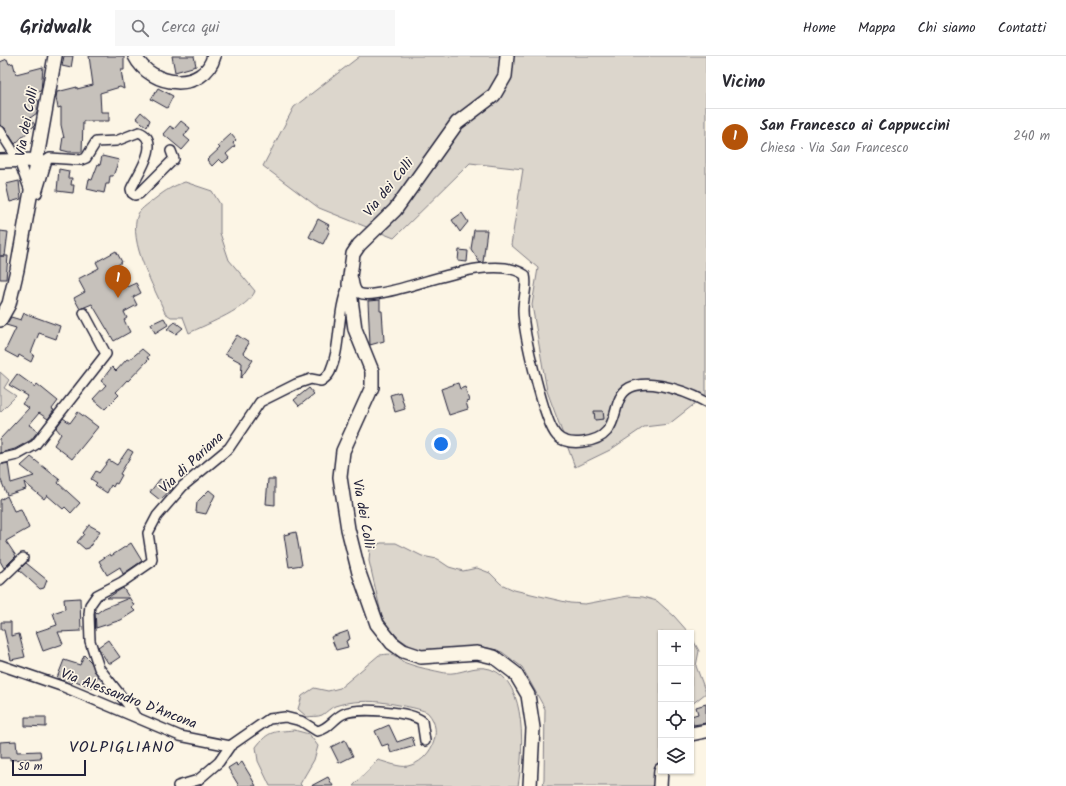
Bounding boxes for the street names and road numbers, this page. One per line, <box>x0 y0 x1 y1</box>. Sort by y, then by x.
street label: Via dei Colli <box>9 85 45 159</box>
street label: Via dei Colli <box>358 153 420 222</box>
street label: Via di Pariana <box>154 427 229 499</box>
street label: Via dei Colli <box>346 478 380 551</box>
street label: Via Alessandro D'Ancona <box>57 663 200 735</box>

